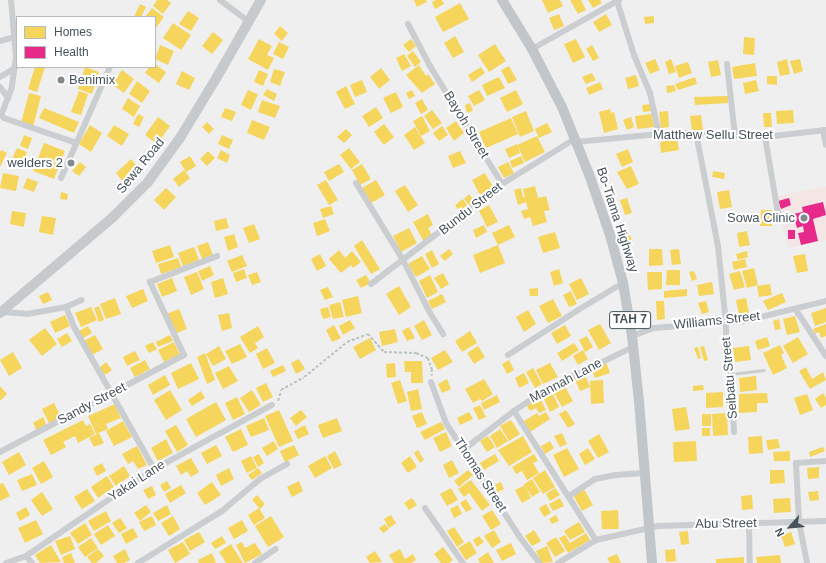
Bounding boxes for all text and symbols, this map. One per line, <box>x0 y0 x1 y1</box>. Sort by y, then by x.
legend <box>16 16 156 68</box>
text: Homes <box>54 25 92 39</box>
text: Health <box>54 45 89 59</box>
place label: Benimix <box>69 72 115 88</box>
marker: Benimix <box>56 75 66 85</box>
street label: Bayoh Street <box>440 89 492 161</box>
street label: Matthew Sellu Street <box>653 127 773 143</box>
street label: Sewa Road <box>114 135 168 197</box>
place label: welders 2 <box>7 155 63 171</box>
marker: welders 2 <box>66 158 76 168</box>
street label: Bo-Tiama Highway <box>593 166 641 274</box>
street label: Bundu Street <box>436 179 506 239</box>
place label: Sowa Clinic <box>727 210 795 226</box>
marker: Sowa Clinic <box>798 212 810 224</box>
street label: Williams Street <box>673 309 761 333</box>
road number: TAH 7 <box>609 310 651 330</box>
street label: Seibatu Street <box>719 336 741 420</box>
street label: Mannah Lane <box>527 355 605 407</box>
street label: Sandy Street <box>55 379 129 429</box>
street label: Thomas Street <box>450 435 510 515</box>
street label: Yakai Lane <box>106 457 168 505</box>
north arrow <box>770 507 810 547</box>
street label: Abu Street <box>695 516 757 532</box>
text: N <box>772 526 786 539</box>

